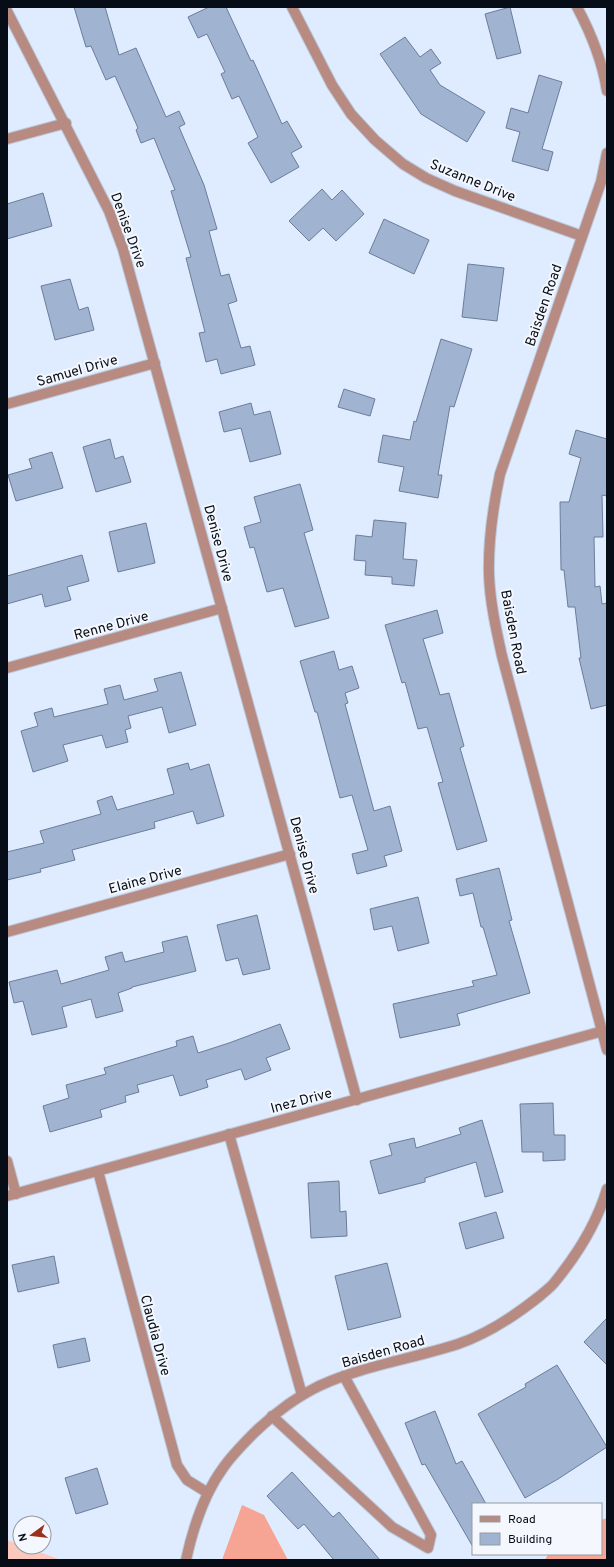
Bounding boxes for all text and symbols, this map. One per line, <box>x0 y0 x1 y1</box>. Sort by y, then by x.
street label: Suzanne Drive <box>427 156 518 206</box>
street label: Denise Drive <box>106 191 149 271</box>
street label: Baisden Road <box>522 262 566 349</box>
street label: Samuel Drive <box>35 352 120 391</box>
street label: Denise Drive <box>199 503 236 584</box>
street label: Baisden Road <box>496 589 529 676</box>
street label: Renne Drive <box>72 608 151 645</box>
street label: Denise Drive <box>285 815 322 896</box>
street label: Elaine Drive <box>107 863 184 898</box>
street label: Inez Drive <box>269 1085 334 1118</box>
street label: Claudia Drive <box>136 1293 174 1378</box>
street label: Baisden Road <box>340 1332 427 1372</box>
legend <box>472 1503 602 1555</box>
text: Road <box>508 1512 536 1528</box>
north arrow <box>12 1515 52 1555</box>
text: N <box>16 1532 31 1543</box>
text: Building <box>508 1532 552 1548</box>

